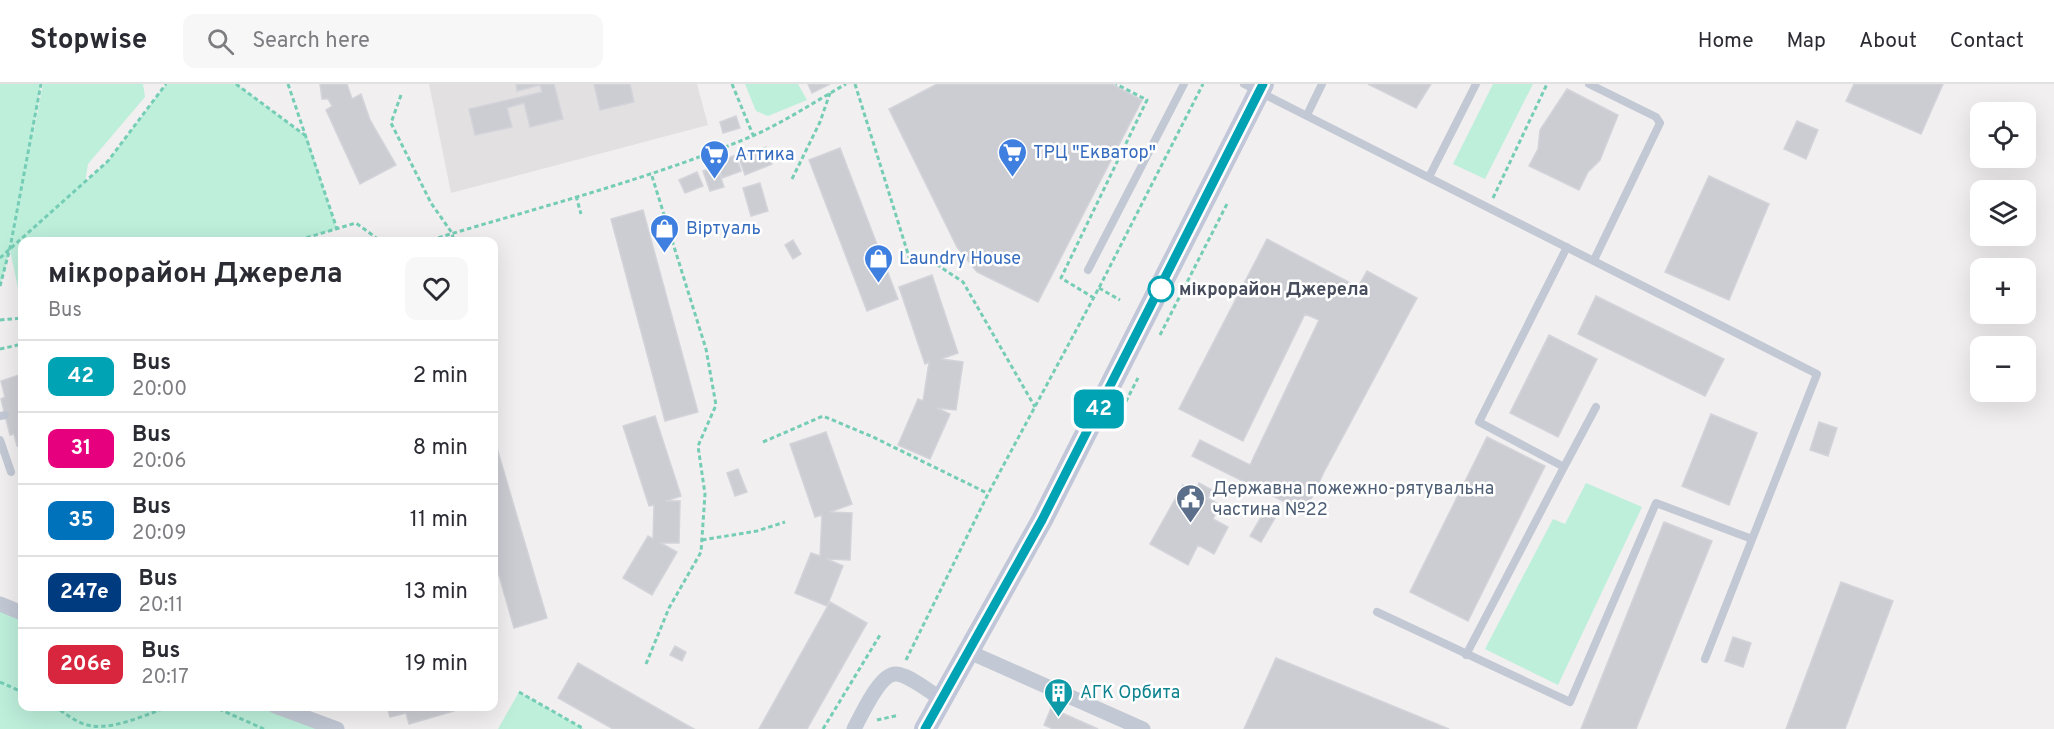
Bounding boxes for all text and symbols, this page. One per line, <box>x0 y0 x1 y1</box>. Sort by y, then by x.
search box <box>183 14 603 68</box>
text: Stopwise <box>30 23 147 59</box>
icon: search <box>204 25 237 58</box>
text: Search here <box>252 28 370 55</box>
text: Home <box>1698 28 1754 55</box>
text: Map <box>1787 28 1826 55</box>
text: About <box>1859 28 1917 55</box>
text: Contact <box>1950 28 2024 55</box>
map controls <box>1970 102 2036 402</box>
button: locate <box>1970 102 2036 168</box>
supermarket icon: ТРЦ "Екватор" <box>996 136 1028 178</box>
supermarket icon: Аттика <box>698 138 730 180</box>
place label: ТРЦ "Екватор" <box>1033 142 1156 165</box>
place label: Аттика <box>735 144 794 167</box>
button: layers <box>1970 180 2036 246</box>
shop icon: Віртуаль <box>649 212 681 254</box>
place label: Віртуаль <box>686 218 761 241</box>
shop icon: Laundry House <box>862 242 894 284</box>
place label: Laundry House <box>899 248 1021 271</box>
text: мікрорайон Джерела <box>48 257 343 293</box>
button: heart <box>405 257 468 320</box>
button: + <box>1970 258 2036 324</box>
marker: мікрорайон Джерела <box>1148 276 1174 302</box>
place label: мікрорайон Джерела <box>1179 279 1368 302</box>
text: Bus <box>48 298 82 324</box>
button: − <box>1970 336 2036 402</box>
text: Bus <box>132 350 171 377</box>
text: 42 <box>68 363 94 390</box>
text: 2 min <box>413 363 468 390</box>
text: 20:00 <box>132 377 187 403</box>
line badge: 42 <box>1072 390 1126 428</box>
text: 42 <box>1086 396 1112 423</box>
text: Bus <box>132 422 171 449</box>
text: 31 <box>71 435 91 462</box>
text: 8 min <box>413 435 468 462</box>
text: 20:06 <box>132 449 186 475</box>
place label: Державна пожежно-рятувальна частина №22 <box>1212 478 1494 522</box>
public building icon: Державна пожежно-рятувальна частина №22 <box>1175 482 1207 524</box>
text: Bus <box>132 494 171 521</box>
text: 35 <box>68 507 94 534</box>
text: 11 min <box>410 507 468 534</box>
text: 20:09 <box>132 521 186 547</box>
text: Bus <box>139 566 178 593</box>
text: 247е <box>60 579 109 606</box>
text: 13 min <box>405 579 468 606</box>
text: 20:11 <box>139 593 183 619</box>
text: Bus <box>141 638 180 665</box>
text: 206е <box>60 651 111 678</box>
text: 19 min <box>405 651 468 678</box>
text: 20:17 <box>141 665 189 691</box>
building icon: АГК Орбита <box>1043 676 1075 718</box>
place label: АГК Орбита <box>1080 682 1180 705</box>

